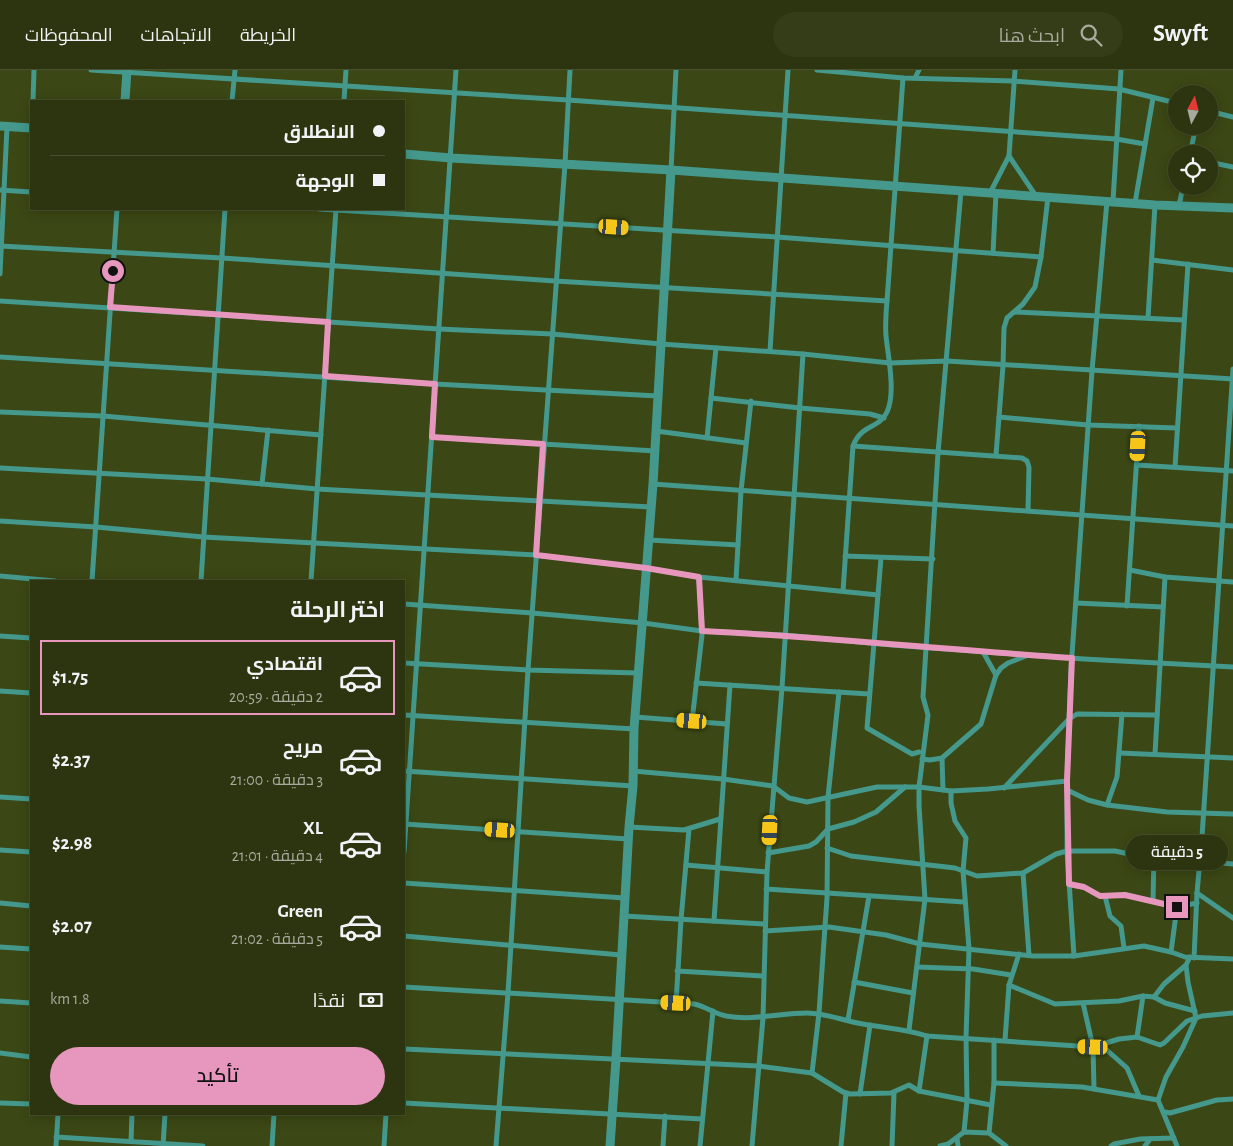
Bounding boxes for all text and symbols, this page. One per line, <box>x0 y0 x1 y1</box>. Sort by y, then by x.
search box <box>773 12 1123 57</box>
icon: search <box>1077 21 1105 49</box>
text: Swyft <box>1153 22 1208 46</box>
text: المحفوظات <box>25 27 113 45</box>
text: الاتجاهات <box>141 27 212 45</box>
text: الخريطة <box>240 27 296 45</box>
text: ابحث هنا <box>998 27 1065 46</box>
north arrow <box>1168 85 1218 135</box>
map controls <box>1168 85 1218 195</box>
text: الانطلاق <box>284 123 355 142</box>
button: locate <box>1168 145 1218 195</box>
text: الوجهة <box>295 172 355 191</box>
car <box>598 218 629 236</box>
route start <box>102 260 124 282</box>
car <box>1129 431 1146 461</box>
text: اختر الرحلة <box>290 599 385 621</box>
text: اقتصادي <box>247 655 323 674</box>
icon: car <box>338 655 383 700</box>
text: $1.75 <box>52 668 88 687</box>
text: 2 دقيقة · 20:59 <box>229 689 323 705</box>
car <box>676 712 707 730</box>
text: مريح <box>283 738 323 757</box>
icon: car <box>338 738 383 783</box>
text: $2.37 <box>52 751 90 770</box>
text: 3 دقيقة · 21:00 <box>230 772 323 788</box>
car <box>761 815 778 845</box>
text: XL <box>303 819 323 838</box>
icon: car <box>338 821 383 866</box>
car <box>484 821 515 839</box>
text: $2.98 <box>52 834 92 853</box>
callout: 5 دقيقة <box>1126 834 1228 870</box>
text: 5 دقيقة <box>1151 844 1203 860</box>
text: 4 دقيقة · 21:01 <box>232 848 323 864</box>
route end <box>1166 896 1188 918</box>
text: Green <box>277 902 323 921</box>
icon: car <box>338 904 383 949</box>
text: $2.07 <box>52 917 92 936</box>
text: 5 دقيقة · 21:02 <box>231 931 323 947</box>
icon: cash <box>357 986 385 1014</box>
text: 1.8 km <box>50 991 90 1007</box>
text: نقدًا <box>313 992 345 1011</box>
car <box>660 995 691 1011</box>
car <box>1077 1039 1108 1055</box>
button: تأكيد <box>50 1047 385 1105</box>

